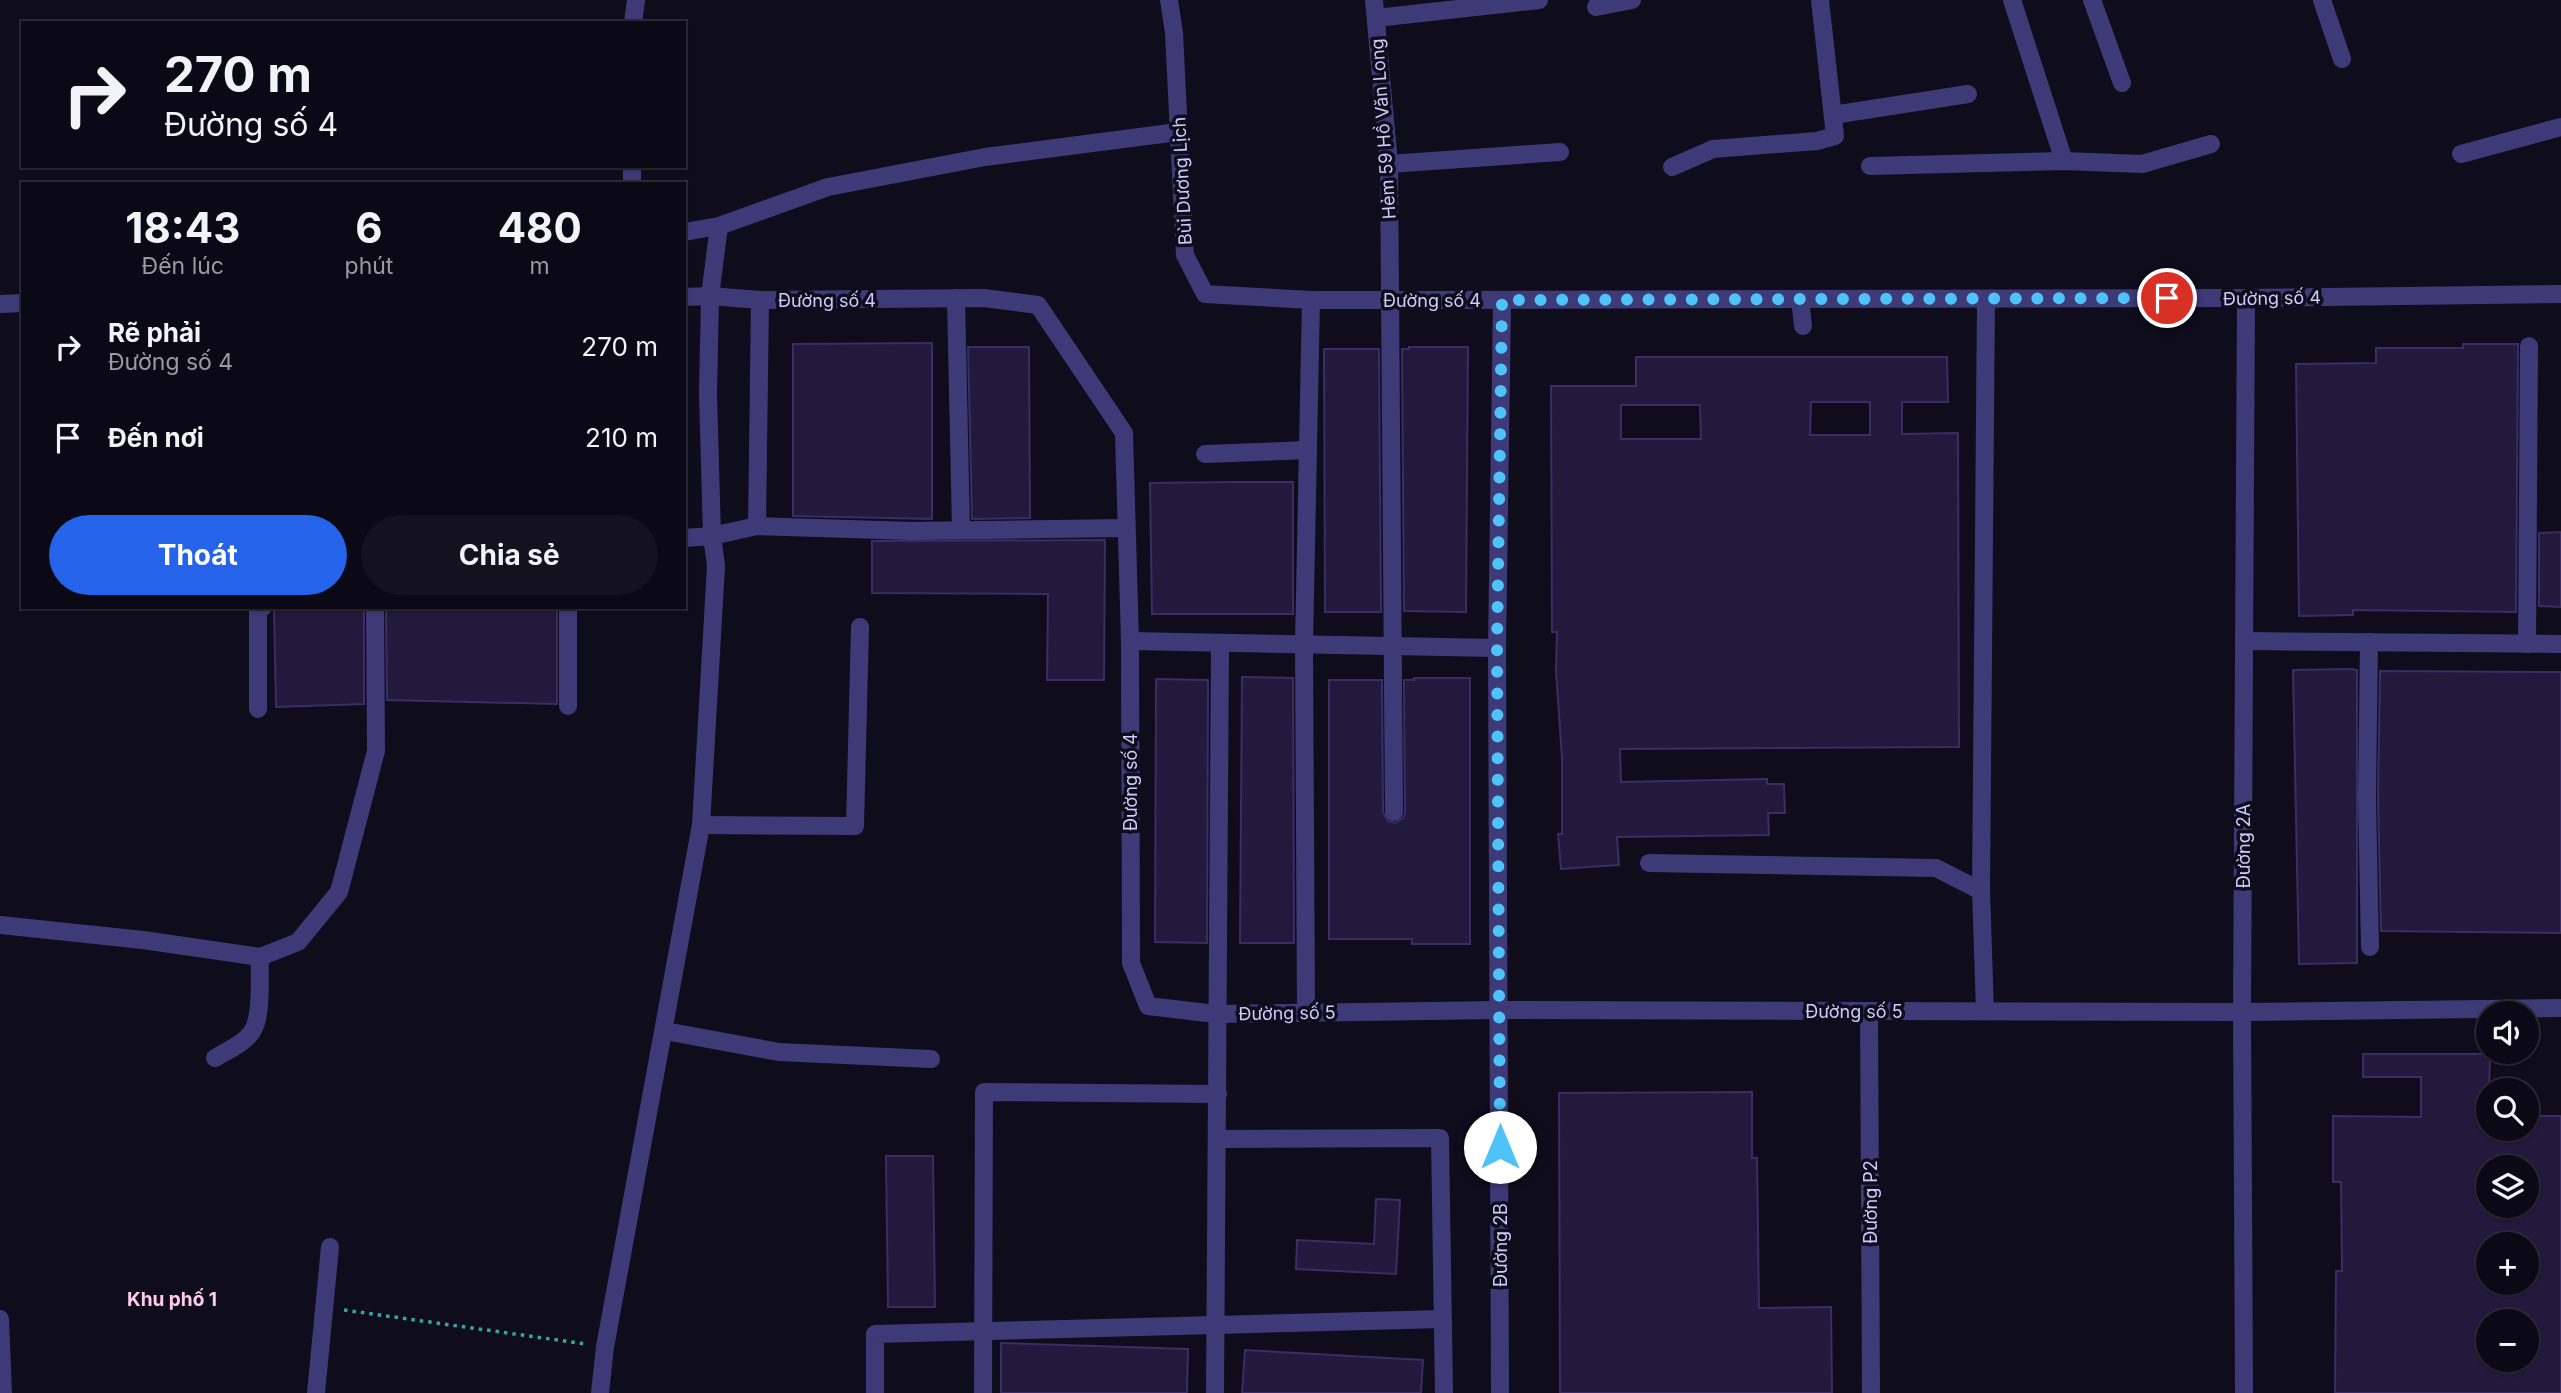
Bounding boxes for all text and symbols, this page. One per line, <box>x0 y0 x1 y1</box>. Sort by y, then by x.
street label: Hẻm 59 Hồ Văn Long <box>1366 38 1400 220</box>
text: 270 m <box>164 45 312 104</box>
icon: right <box>49 49 140 140</box>
text: Đường số 4 <box>164 105 338 144</box>
street label: Bùi Dương Lịch <box>1168 116 1196 246</box>
text: 18:43 <box>125 202 240 253</box>
text: 6 <box>355 202 383 253</box>
text: 480 <box>498 202 582 253</box>
text: Đến lúc <box>142 252 224 280</box>
text: phút <box>345 252 393 280</box>
text: m <box>530 252 550 280</box>
pin <box>2137 268 2197 328</box>
icon: arrive <box>2148 279 2186 317</box>
street label: Đường số 4 <box>2223 287 2321 309</box>
street label: Đường số 4 <box>778 290 876 311</box>
street label: Đường số 4 <box>1383 290 1481 311</box>
text: Rẽ phải <box>108 317 201 348</box>
icon: right <box>49 328 87 366</box>
text: 270 m <box>581 331 658 362</box>
text: Đường số 4 <box>108 348 233 376</box>
icon: arrive <box>49 419 87 457</box>
text: Đến nơi <box>108 422 204 453</box>
text: 210 m <box>585 422 658 453</box>
button: Thoát <box>49 515 347 595</box>
button: Chia sẻ <box>361 515 658 595</box>
street label: Đường số 4 <box>1120 733 1141 831</box>
street label: Đường 2A <box>2233 804 2254 888</box>
street label: Đường số 5 <box>1805 1001 1903 1022</box>
map controls <box>2476 1001 2539 1372</box>
button: sound <box>2476 1001 2539 1064</box>
street label: Đường số 5 <box>1238 1002 1336 1024</box>
button: search <box>2476 1078 2539 1141</box>
position arrow <box>1463 1110 1537 1184</box>
button: layers <box>2476 1155 2539 1218</box>
street label: Đường P2 <box>1860 1160 1881 1244</box>
street label: Đường 2B <box>1490 1203 1511 1287</box>
button: + <box>2476 1232 2539 1295</box>
district label: Khu phố 1 <box>127 1288 217 1311</box>
button: − <box>2476 1309 2539 1372</box>

